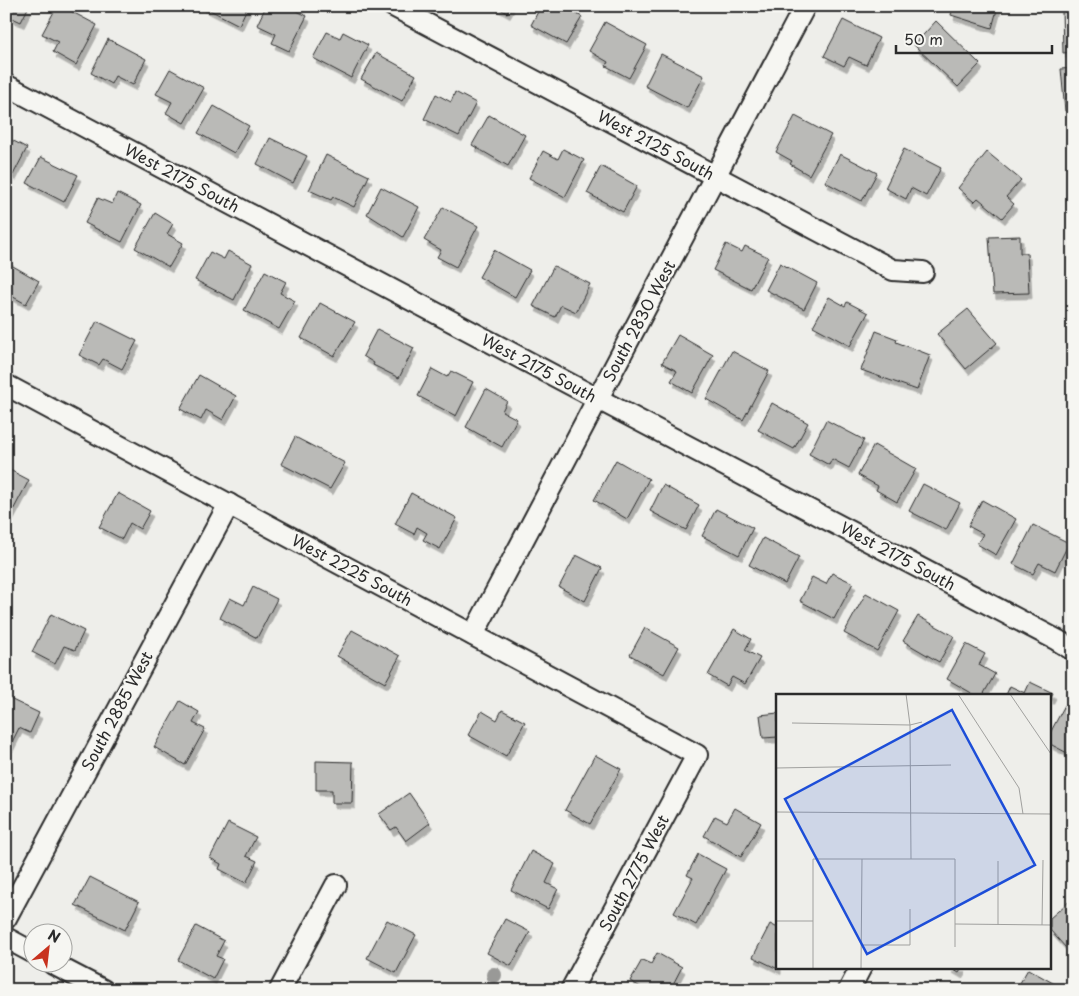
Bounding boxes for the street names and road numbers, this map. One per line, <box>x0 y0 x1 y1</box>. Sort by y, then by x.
street label: West 2125 South <box>594 103 719 185</box>
street label: West 2175 South <box>121 137 244 218</box>
street label: South 2830 West <box>596 255 680 386</box>
street label: West 2175 South <box>478 327 601 408</box>
street label: West 2175 South <box>837 515 960 596</box>
street label: West 2225 South <box>288 527 417 611</box>
street label: South 2885 West <box>74 647 158 775</box>
street label: South 2775 West <box>592 810 674 935</box>

